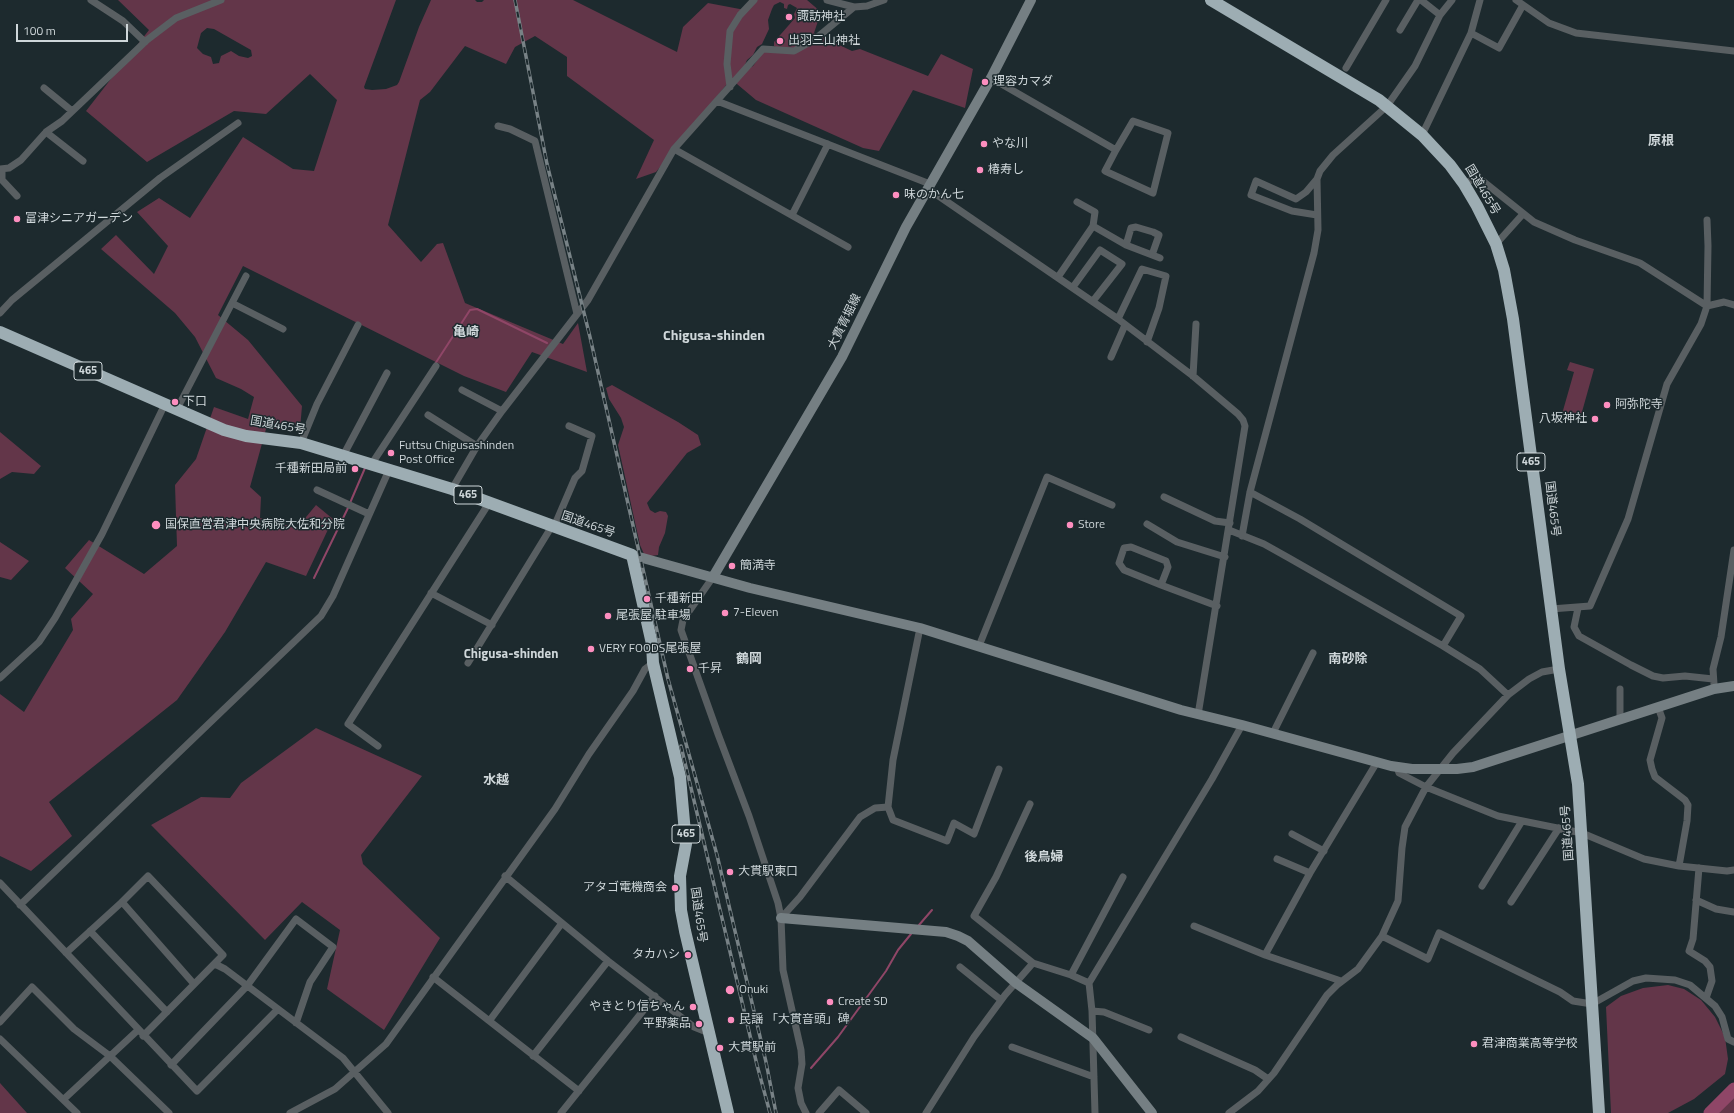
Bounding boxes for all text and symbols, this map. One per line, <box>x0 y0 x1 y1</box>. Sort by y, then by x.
place label: 諏訪神社 <box>797 10 845 24</box>
marker: 諏訪神社 <box>784 12 794 22</box>
scale bar <box>18 16 130 42</box>
text: 100 m <box>23 21 56 40</box>
place label: 出羽三山神社 <box>788 34 860 48</box>
marker: 出羽三山神社 <box>775 36 785 46</box>
place label: 理容カマダ <box>993 75 1053 89</box>
marker: 理容カマダ <box>980 77 990 87</box>
district label: 原根 <box>1648 134 1674 150</box>
place label: やな川 <box>992 137 1028 151</box>
marker: やな川 <box>979 139 989 149</box>
street label: 国道465号 <box>1461 162 1503 218</box>
place label: 椿寿し <box>988 163 1024 177</box>
marker: 椿寿し <box>975 165 985 175</box>
place label: 味のかん七 <box>904 188 964 202</box>
marker: 味のかん七 <box>891 190 901 200</box>
place label: 富津シニアガーデン <box>25 212 133 226</box>
marker: 富津シニアガーデン <box>12 214 22 224</box>
street label: 大貫青堀線 <box>825 292 865 352</box>
district label: 亀崎 <box>453 325 479 341</box>
district label: Chigusa-shinden <box>663 329 765 345</box>
road number: 465 <box>74 362 102 380</box>
place label: 下口 <box>183 395 207 409</box>
marker: 下口 <box>170 397 180 407</box>
place label: 阿弥陀寺 <box>1615 398 1663 412</box>
marker: 阿弥陀寺 <box>1602 400 1612 410</box>
place label: 八坂神社 <box>1539 412 1587 426</box>
street label: 国道465号 <box>249 414 307 438</box>
marker: 八坂神社 <box>1590 414 1600 424</box>
place label: Futtsu Chigusashinden Post Office <box>399 439 514 467</box>
marker: Futtsu Chigusashinden Post Office <box>386 448 396 458</box>
road number: 465 <box>1517 453 1545 471</box>
place label: 千種新田局前 <box>275 462 347 476</box>
marker: 千種新田局前 <box>350 464 360 474</box>
street label: 国道465号 <box>1541 480 1563 538</box>
road number: 465 <box>454 486 482 504</box>
street label: 国道465号 <box>559 509 617 541</box>
place label: 国保直営君津中央病院大佐和分院 <box>165 518 345 532</box>
place label: Store <box>1078 518 1105 532</box>
marker: 国保直営君津中央病院大佐和分院 <box>150 519 162 531</box>
marker: Store <box>1065 520 1075 530</box>
place label: 簡満寺 <box>740 559 776 573</box>
marker: 簡満寺 <box>727 561 737 571</box>
place label: 千種新田 <box>655 592 703 606</box>
marker: 千種新田 <box>642 594 652 604</box>
place label: 7-Eleven <box>733 606 779 620</box>
marker: 7-Eleven <box>720 608 730 618</box>
place label: 尾張屋 駐車場 <box>616 609 691 623</box>
marker: 尾張屋 駐車場 <box>603 611 613 621</box>
place label: VERY FOODS尾張屋 <box>599 642 701 656</box>
marker: VERY FOODS尾張屋 <box>586 644 596 654</box>
district label: Chigusa-shinden <box>464 647 558 663</box>
district label: 鶴岡 <box>736 652 762 668</box>
district label: 南砂除 <box>1329 652 1367 668</box>
place label: 千昇 <box>698 662 722 676</box>
marker: 千昇 <box>685 664 695 674</box>
district label: 水越 <box>483 773 509 789</box>
street label: 国道465号 <box>1559 804 1577 862</box>
road number: 465 <box>672 825 700 843</box>
district label: 後鳥婦 <box>1025 850 1063 866</box>
place label: 大貫駅東口 <box>738 865 798 879</box>
marker: 大貫駅東口 <box>725 867 735 877</box>
place label: アタゴ電機商会 <box>583 881 667 895</box>
marker: アタゴ電機商会 <box>670 883 680 893</box>
street label: 国道465号 <box>687 886 709 944</box>
place label: タカハシ <box>632 948 680 962</box>
marker: タカハシ <box>683 950 693 960</box>
place label: Onuki <box>739 983 768 997</box>
marker: Onuki <box>724 984 736 996</box>
place label: Create SD <box>838 995 888 1009</box>
marker: Create SD <box>825 997 835 1007</box>
place label: やきとり信ちゃん <box>589 1000 685 1014</box>
marker: やきとり信ちゃん <box>688 1002 698 1012</box>
place label: 民謡 「大貫音頭」碑 <box>739 1013 850 1027</box>
marker: 民謡 「大貫音頭」碑 <box>726 1015 736 1025</box>
place label: 平野薬品 <box>643 1017 691 1031</box>
marker: 平野薬品 <box>694 1019 704 1029</box>
place label: 君津商業高等学校 <box>1482 1037 1578 1051</box>
marker: 君津商業高等学校 <box>1469 1039 1479 1049</box>
place label: 大貫駅前 <box>728 1041 776 1055</box>
marker: 大貫駅前 <box>715 1043 725 1053</box>

